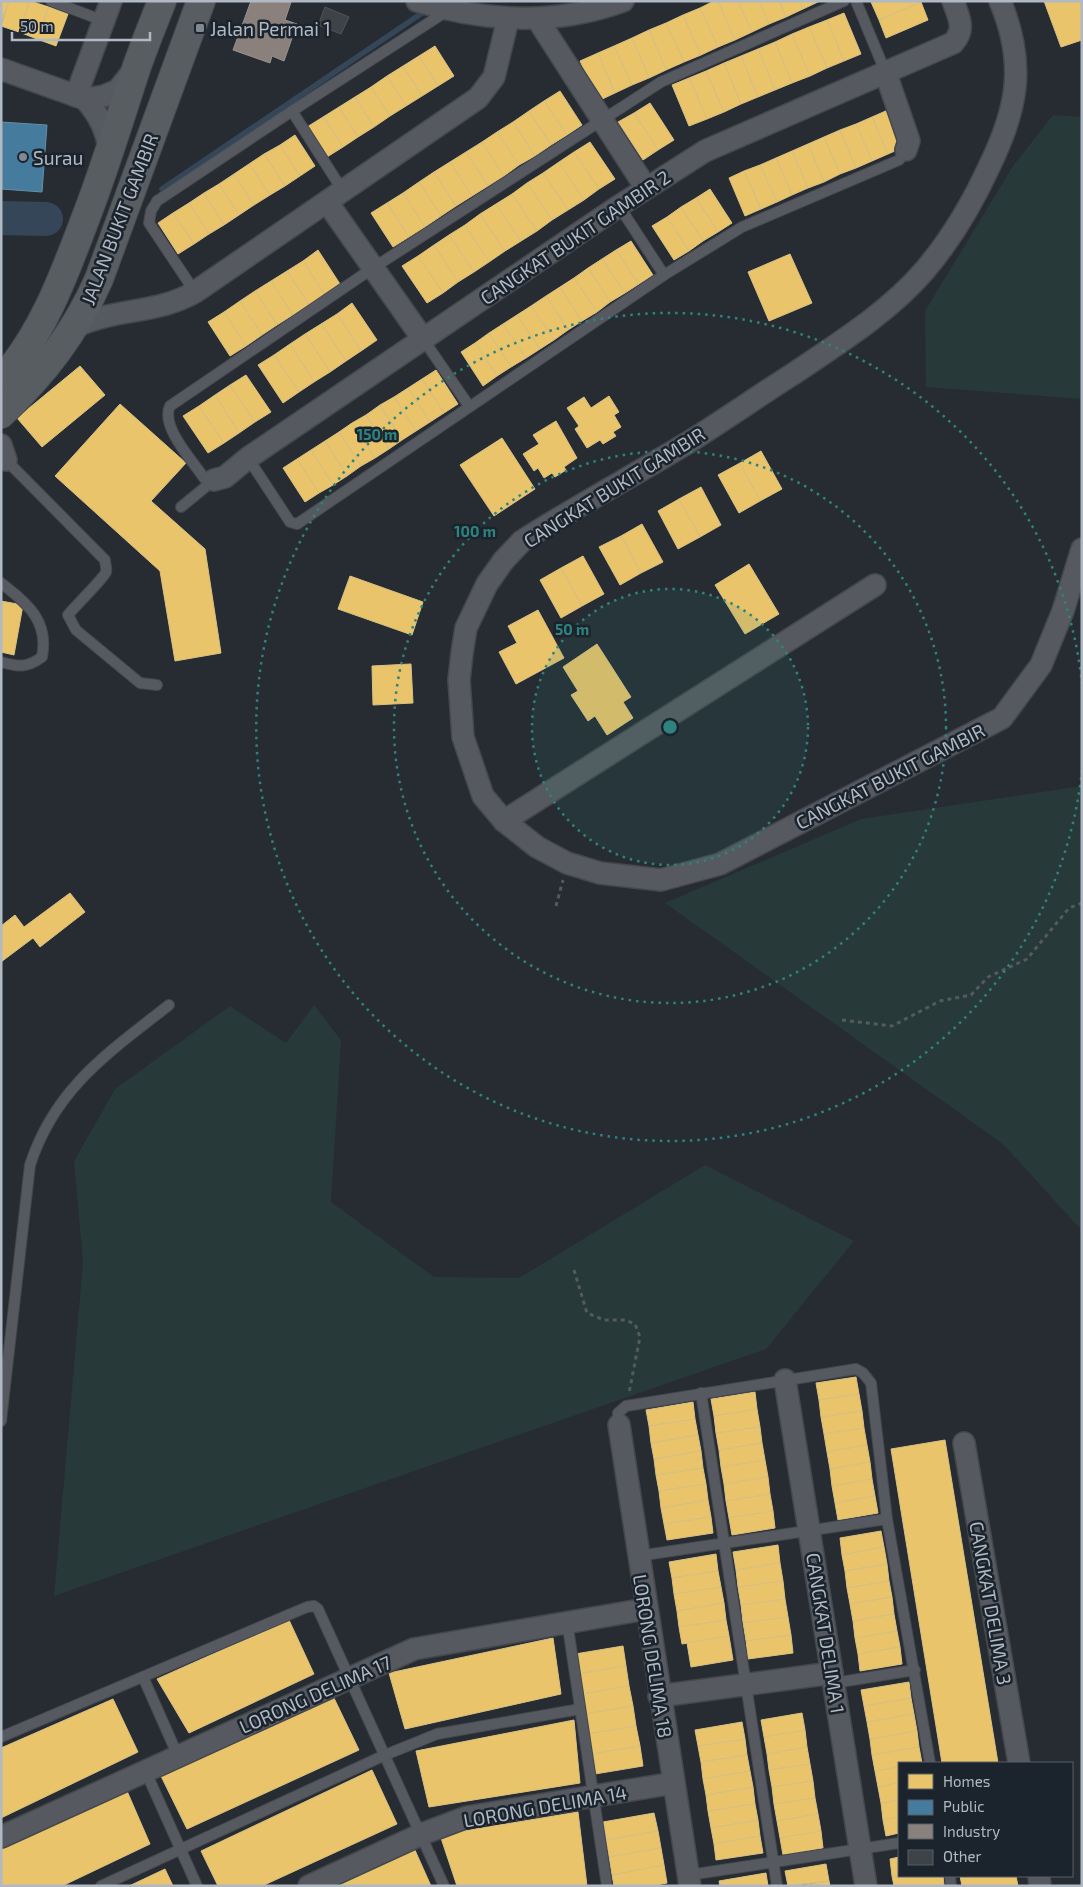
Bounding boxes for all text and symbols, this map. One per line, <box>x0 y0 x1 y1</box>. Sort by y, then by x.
scale bar <box>12 10 150 42</box>
text: 50 m <box>20 17 54 35</box>
place label: Jalan Permai 1 <box>210 17 331 40</box>
marker: Jalan Permai 1 <box>194 22 206 34</box>
street label: JALAN BUKIT GAMBIR <box>76 130 162 308</box>
place label: Surau <box>33 146 83 169</box>
marker: Surau <box>17 151 29 163</box>
street label: CANGKAT BUKIT GAMBIR 2 <box>476 165 674 309</box>
street label: CANGKAT BUKIT GAMBIR <box>519 422 709 552</box>
text: 150 m <box>357 425 397 443</box>
text: 100 m <box>454 522 496 540</box>
text: 50 m <box>555 620 589 638</box>
centre of rings <box>661 718 679 736</box>
street label: CANGKAT BUKIT GAMBIR <box>792 718 988 834</box>
street label: CANGKAT DELIMA 3 <box>965 1519 1017 1687</box>
street label: CANGKAT DELIMA 1 <box>802 1551 850 1715</box>
street label: LORONG DELIMA 18 <box>629 1572 677 1740</box>
street label: LORONG DELIMA 17 <box>236 1650 395 1738</box>
legend <box>898 1762 1073 1877</box>
text: Homes <box>943 1772 990 1790</box>
street label: LORONG DELIMA 14 <box>461 1780 629 1832</box>
text: Public <box>943 1797 984 1815</box>
text: Industry <box>943 1822 1000 1840</box>
text: Other <box>943 1847 982 1865</box>

